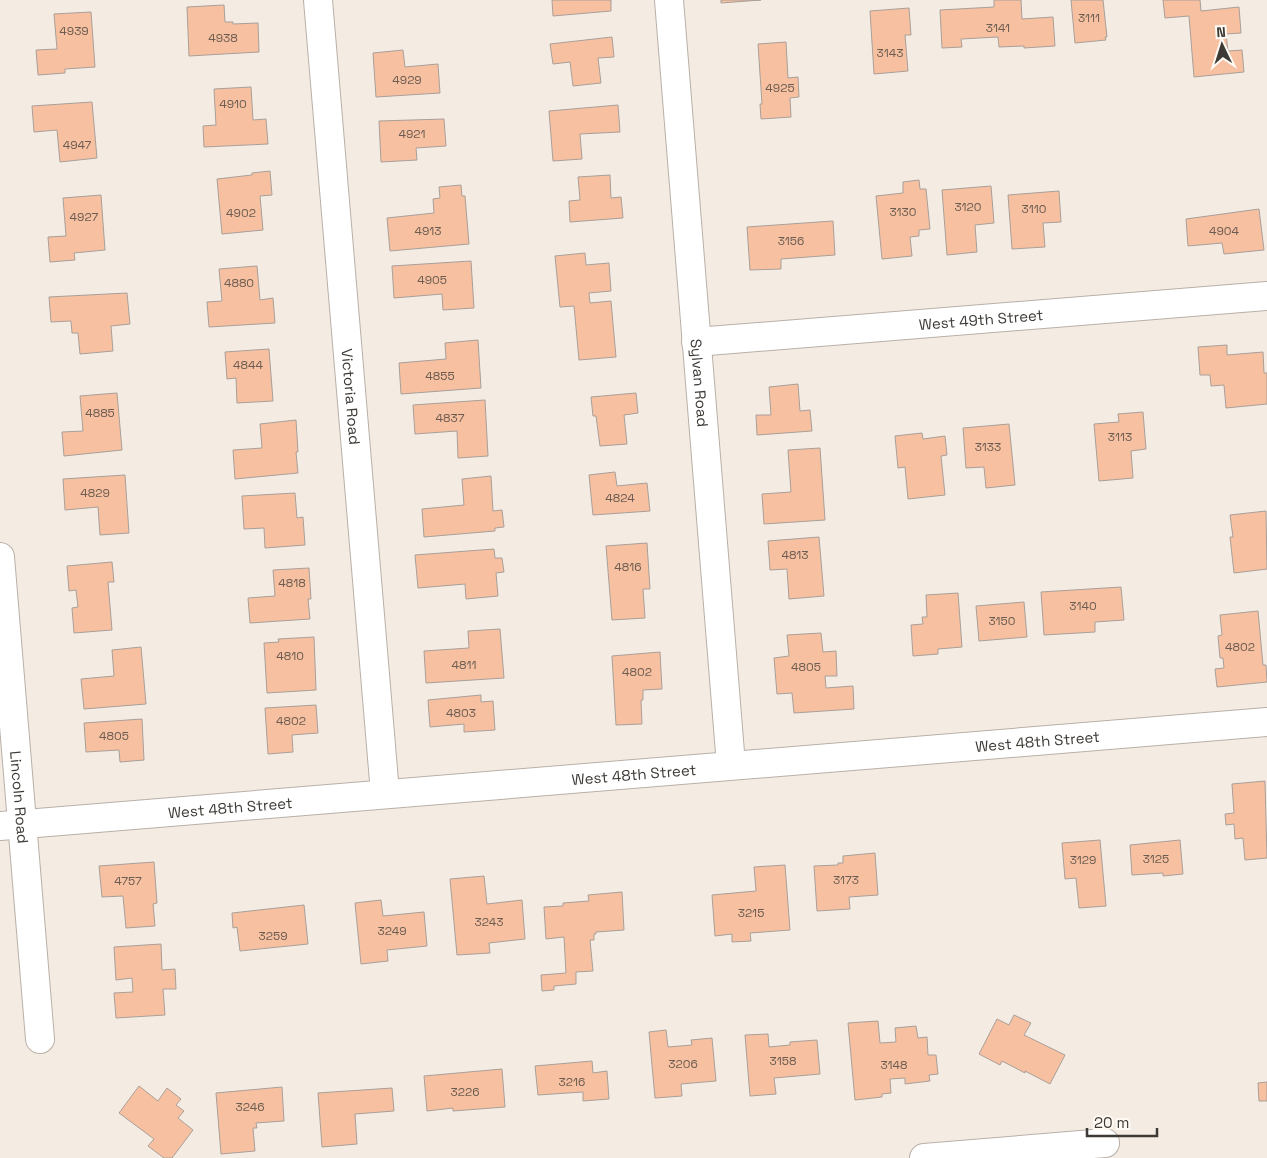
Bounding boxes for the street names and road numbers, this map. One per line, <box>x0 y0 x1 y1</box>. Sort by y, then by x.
street label: West 49th Street <box>918 305 1044 334</box>
street label: Sylvan Road <box>687 338 713 428</box>
street label: Victoria Road <box>338 348 365 445</box>
street label: West 48th Street <box>974 726 1101 755</box>
street label: Lincoln Road <box>7 750 33 844</box>
street label: West 48th Street <box>571 759 697 789</box>
street label: West 48th Street <box>167 793 293 822</box>

